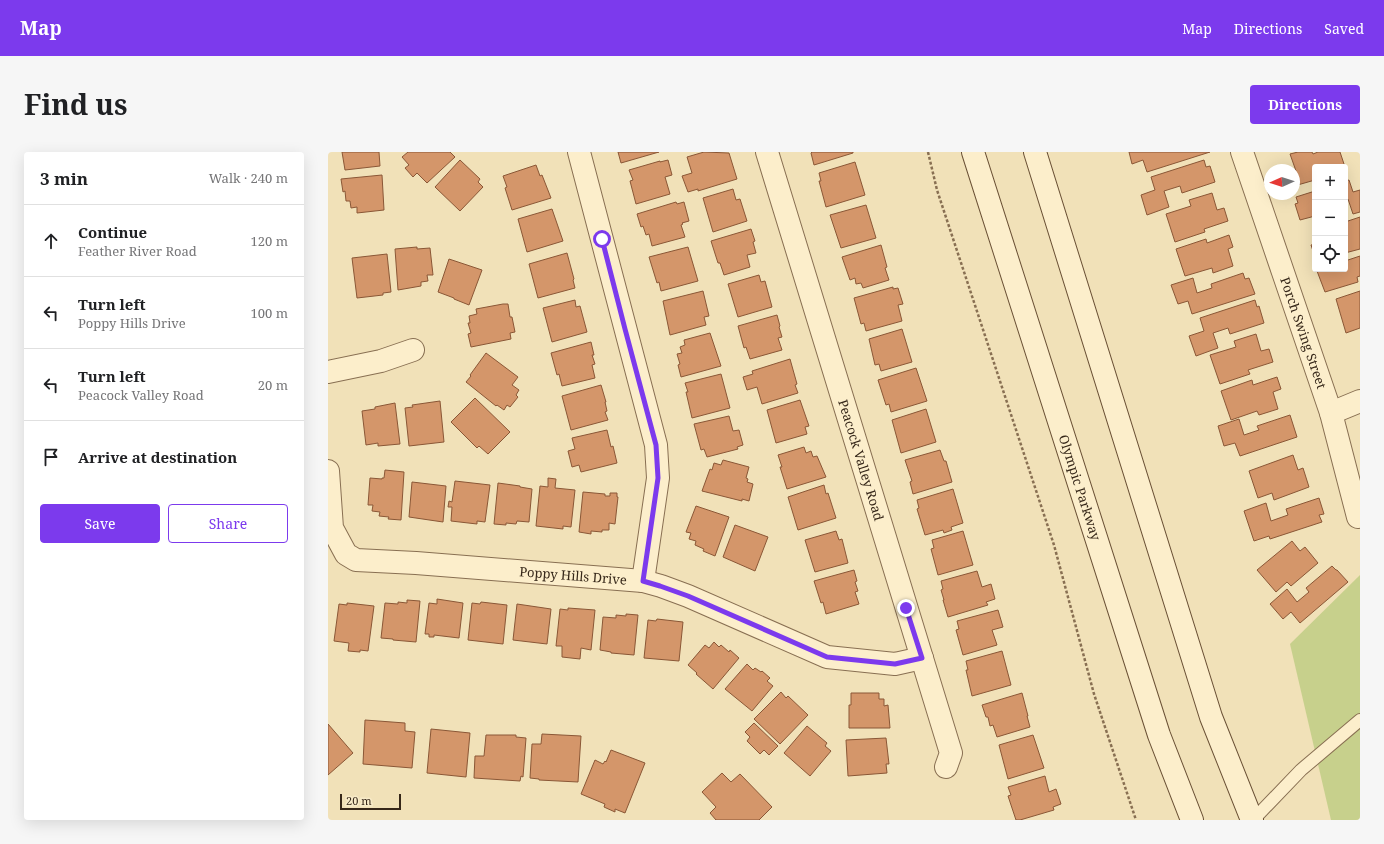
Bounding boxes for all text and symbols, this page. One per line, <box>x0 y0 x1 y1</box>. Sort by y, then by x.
text: Map <box>20 15 62 41</box>
text: Map <box>1182 19 1212 38</box>
text: Directions <box>1234 19 1302 38</box>
text: Saved <box>1324 19 1364 38</box>
text: Find us <box>24 85 128 123</box>
button: Directions <box>1250 85 1360 124</box>
north arrow <box>1264 164 1300 200</box>
map controls <box>1312 164 1348 272</box>
button: + <box>1312 164 1348 200</box>
text: 3 min <box>40 167 88 190</box>
text: Walk · 240 m <box>209 169 288 187</box>
button: − <box>1312 200 1348 236</box>
text: Continue <box>78 222 147 242</box>
icon: ahead <box>40 230 62 252</box>
route start <box>593 230 611 248</box>
text: 120 m <box>251 232 288 250</box>
button: locate <box>1312 236 1348 272</box>
text: Feather River Road <box>78 242 197 260</box>
street label: Porch Swing Street <box>1276 275 1331 391</box>
text: Turn left <box>78 294 146 314</box>
icon: left <box>40 302 62 324</box>
text: 100 m <box>251 304 288 322</box>
text: Poppy Hills Drive <box>78 314 186 332</box>
text: Turn left <box>78 366 146 386</box>
icon: left <box>40 374 62 396</box>
text: 20 m <box>258 376 288 394</box>
text: Peacock Valley Road <box>78 386 204 404</box>
street label: Peacock Valley Road <box>834 397 888 523</box>
street label: Olympic Parkway <box>1055 432 1105 543</box>
icon: arrive <box>40 446 62 468</box>
text: Arrive at destination <box>78 447 237 467</box>
button: Save <box>40 504 160 543</box>
button: Share <box>168 504 288 543</box>
street label: Poppy Hills Drive <box>519 562 628 589</box>
route end <box>897 599 915 617</box>
scale bar <box>340 792 401 811</box>
text: 20 m <box>346 793 372 808</box>

